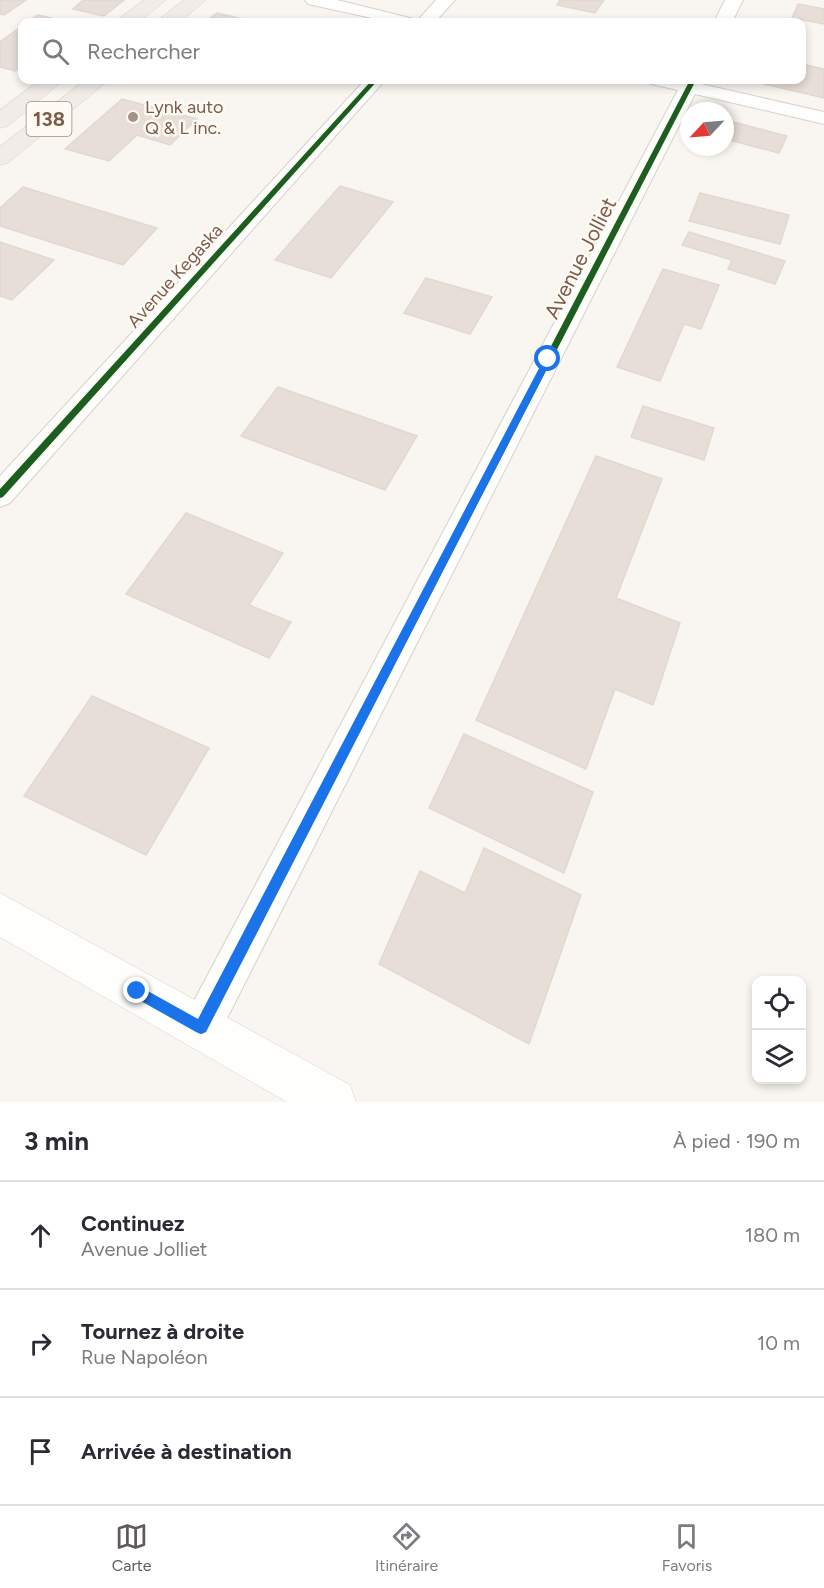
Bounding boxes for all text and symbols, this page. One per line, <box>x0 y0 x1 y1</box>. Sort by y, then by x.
search box <box>18 18 806 84</box>
icon: search <box>39 35 72 68</box>
text: Rechercher <box>87 38 200 65</box>
place label: Lynk auto Q & L inc. <box>145 96 223 139</box>
road number: 138 <box>26 102 72 136</box>
north arrow <box>680 102 734 156</box>
marker: Lynk auto Q & L inc. <box>126 110 140 124</box>
street label: Avenue Jolliet <box>539 193 621 323</box>
street label: Avenue Kegaska <box>123 220 227 332</box>
route start <box>534 345 560 371</box>
map controls <box>752 976 806 1084</box>
button: locate <box>752 976 806 1030</box>
route end <box>123 977 149 1003</box>
button: layers <box>752 1030 806 1084</box>
text: 3 min <box>24 1125 89 1157</box>
text: À pied · 190 m <box>673 1129 800 1153</box>
text: Continuez <box>81 1210 185 1237</box>
icon: ahead <box>24 1219 57 1252</box>
text: 180 m <box>745 1223 800 1247</box>
text: Avenue Jolliet <box>81 1237 207 1261</box>
text: Tournez à droite <box>81 1318 244 1345</box>
icon: right <box>24 1327 57 1360</box>
text: 10 m <box>757 1331 800 1355</box>
text: Rue Napoléon <box>81 1345 208 1369</box>
icon: arrive <box>24 1435 57 1468</box>
text: Arrivée à destination <box>81 1438 292 1465</box>
tab: Carte <box>112 1520 152 1575</box>
tab: Itinéraire <box>375 1520 438 1575</box>
tab: Favoris <box>662 1520 712 1575</box>

